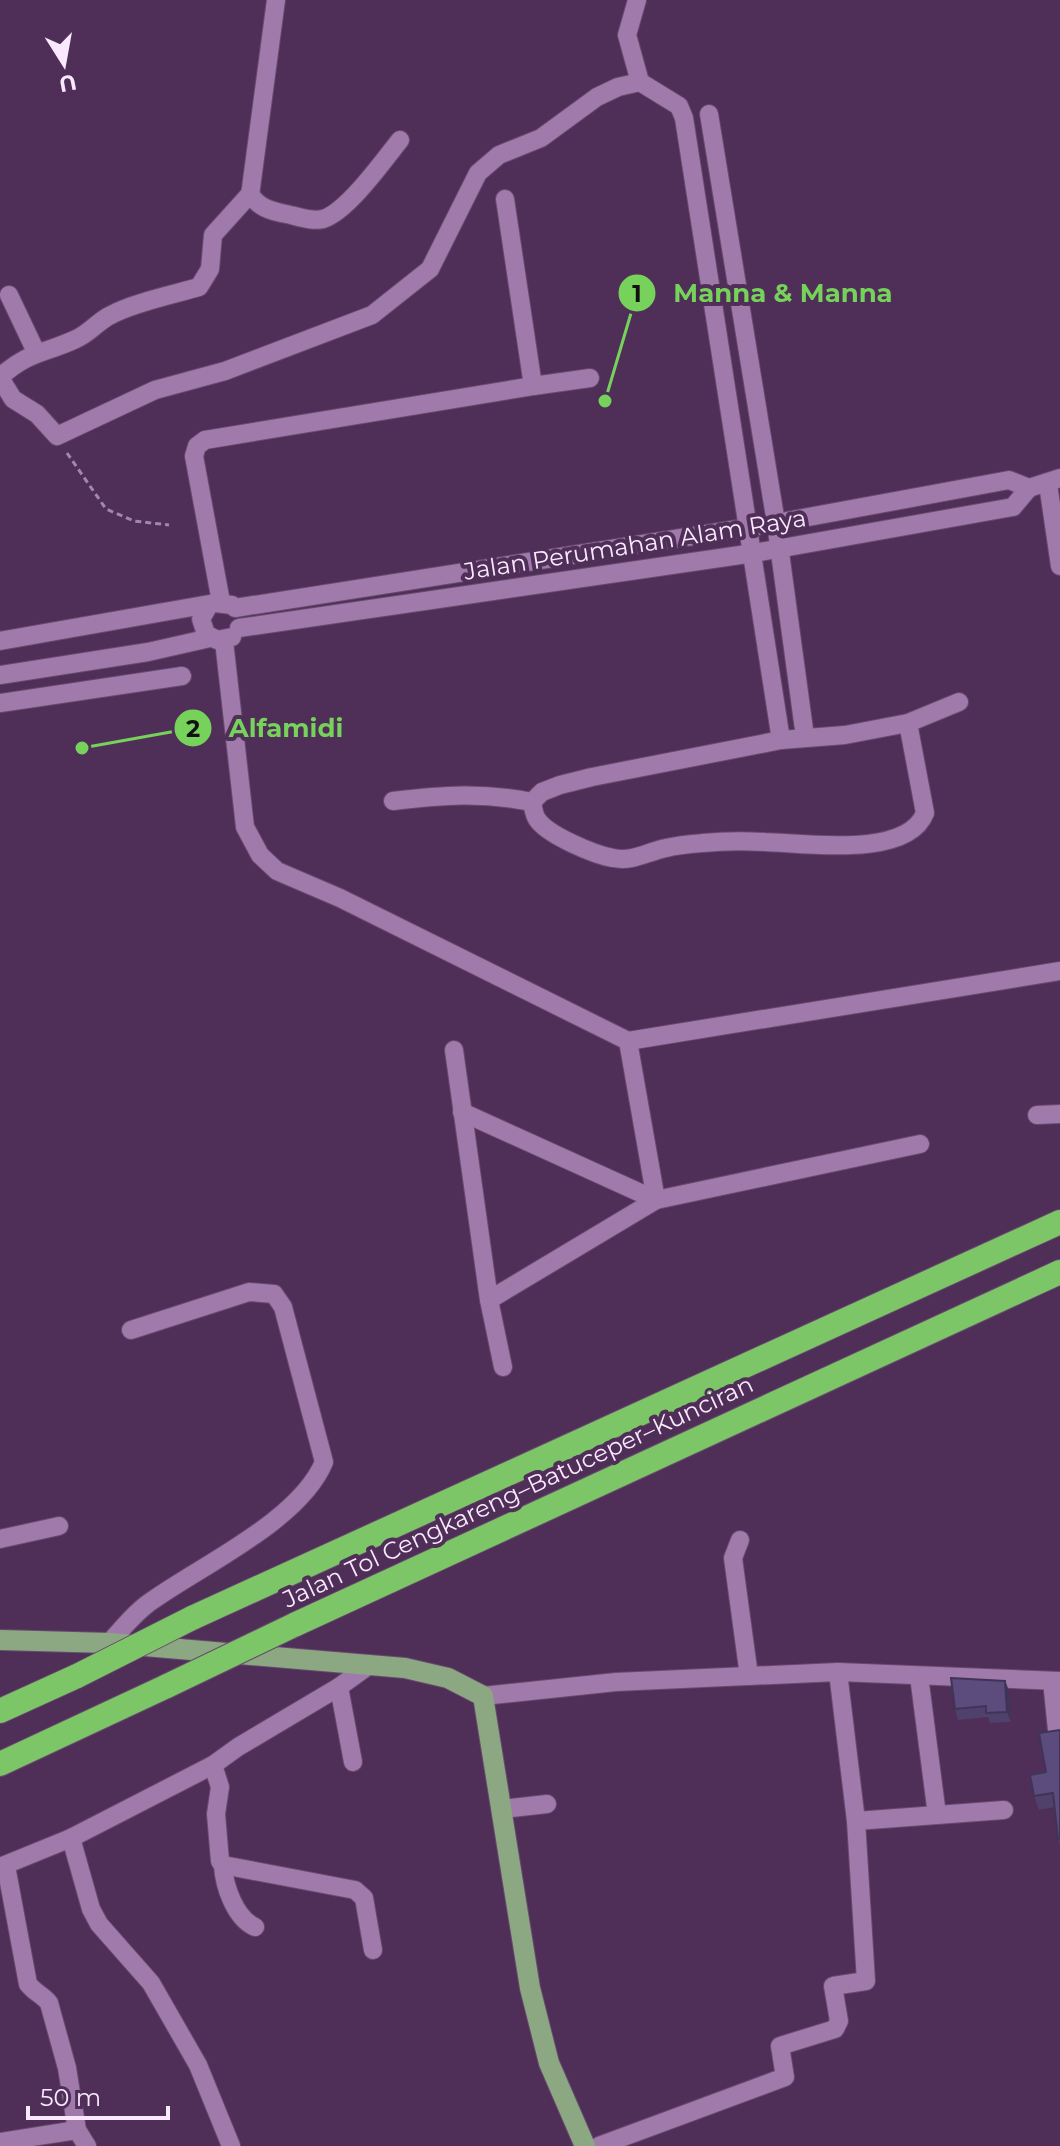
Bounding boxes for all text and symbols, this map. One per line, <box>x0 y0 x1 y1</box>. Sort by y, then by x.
north arrow <box>24 24 104 104</box>
text: U <box>57 68 79 98</box>
callout: Manna & Manna <box>617 268 908 318</box>
text: Manna & Manna <box>673 277 893 309</box>
text: 1 <box>632 279 642 308</box>
street label: Jalan Perumahan Alam Raya <box>461 503 808 586</box>
callout: Alfamidi <box>173 703 360 753</box>
text: Alfamidi <box>228 712 343 744</box>
text: 2 <box>186 714 200 743</box>
street label: Jalan Tol Cengkareng–Batuceper–Kunciran <box>277 1369 758 1614</box>
scale bar <box>28 2070 168 2120</box>
text: 50 m <box>40 2083 101 2112</box>

